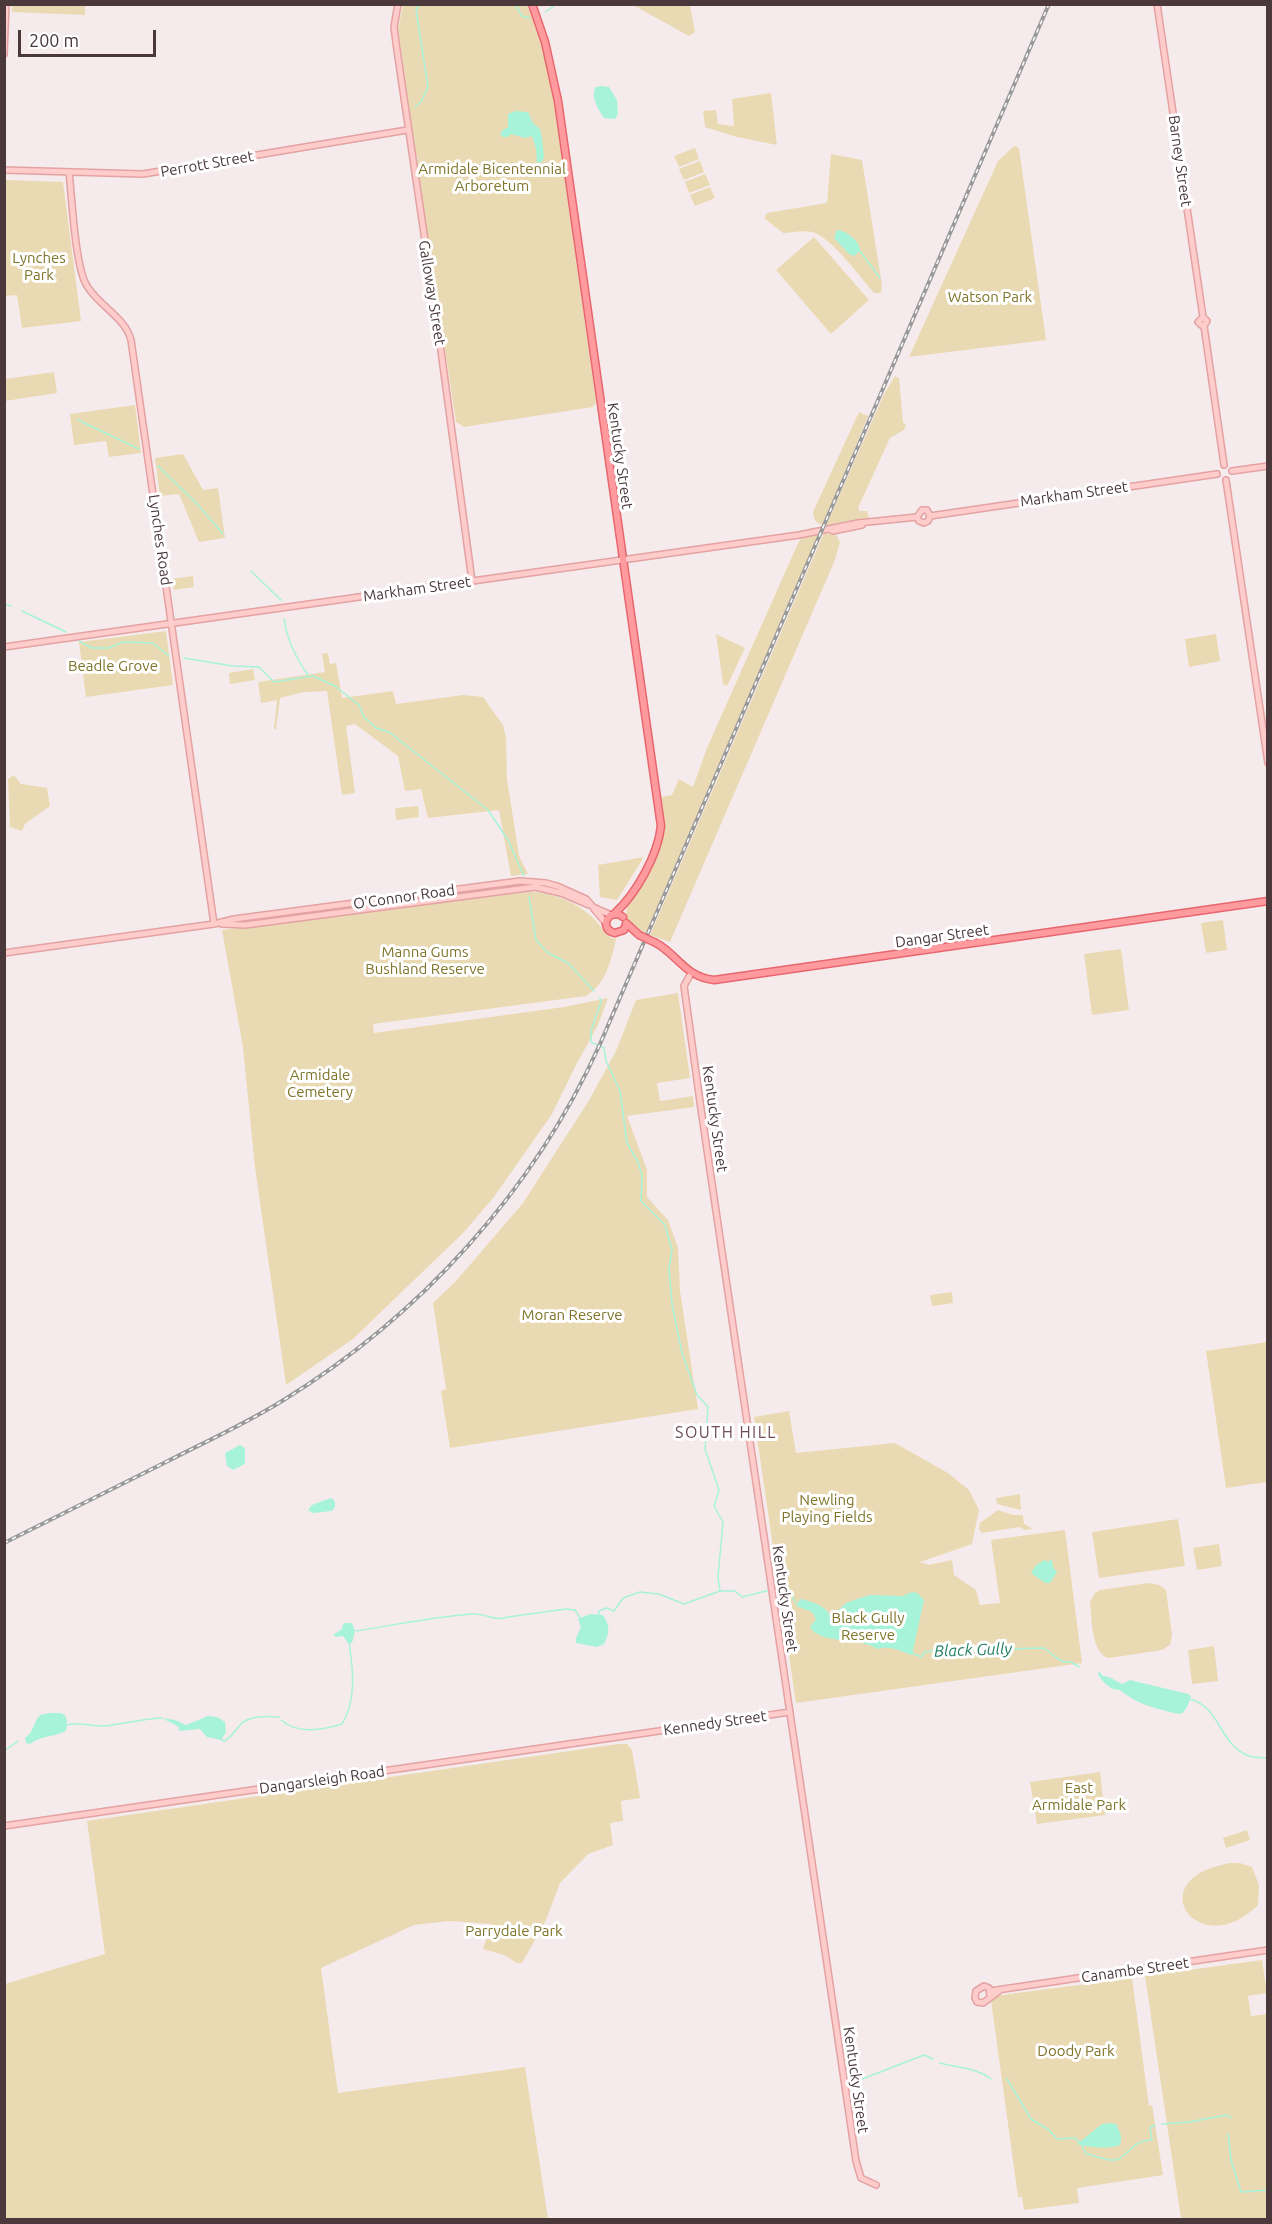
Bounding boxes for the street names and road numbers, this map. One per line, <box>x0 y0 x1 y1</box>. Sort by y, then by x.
street label: Barney Street <box>1165 114 1195 208</box>
street label: Perrott Street <box>159 147 255 181</box>
street label: Galloway Street <box>415 239 449 347</box>
street label: Kentucky Street <box>604 402 636 510</box>
street label: Markham Street <box>1019 478 1129 510</box>
street label: Lynches Road <box>145 493 175 587</box>
street label: Markham Street <box>362 573 472 605</box>
street label: O'Connor Road <box>352 881 456 913</box>
street label: Dangar Street <box>894 921 990 951</box>
street label: Kentucky Street <box>699 1065 731 1173</box>
street label: Kentucky Street <box>769 1545 801 1653</box>
street label: Kennedy Street <box>662 1707 768 1739</box>
street label: Dangarsleigh Road <box>258 1762 386 1798</box>
street label: Canambe Street <box>1080 1954 1190 1986</box>
street label: Kentucky Street <box>840 2026 872 2134</box>

